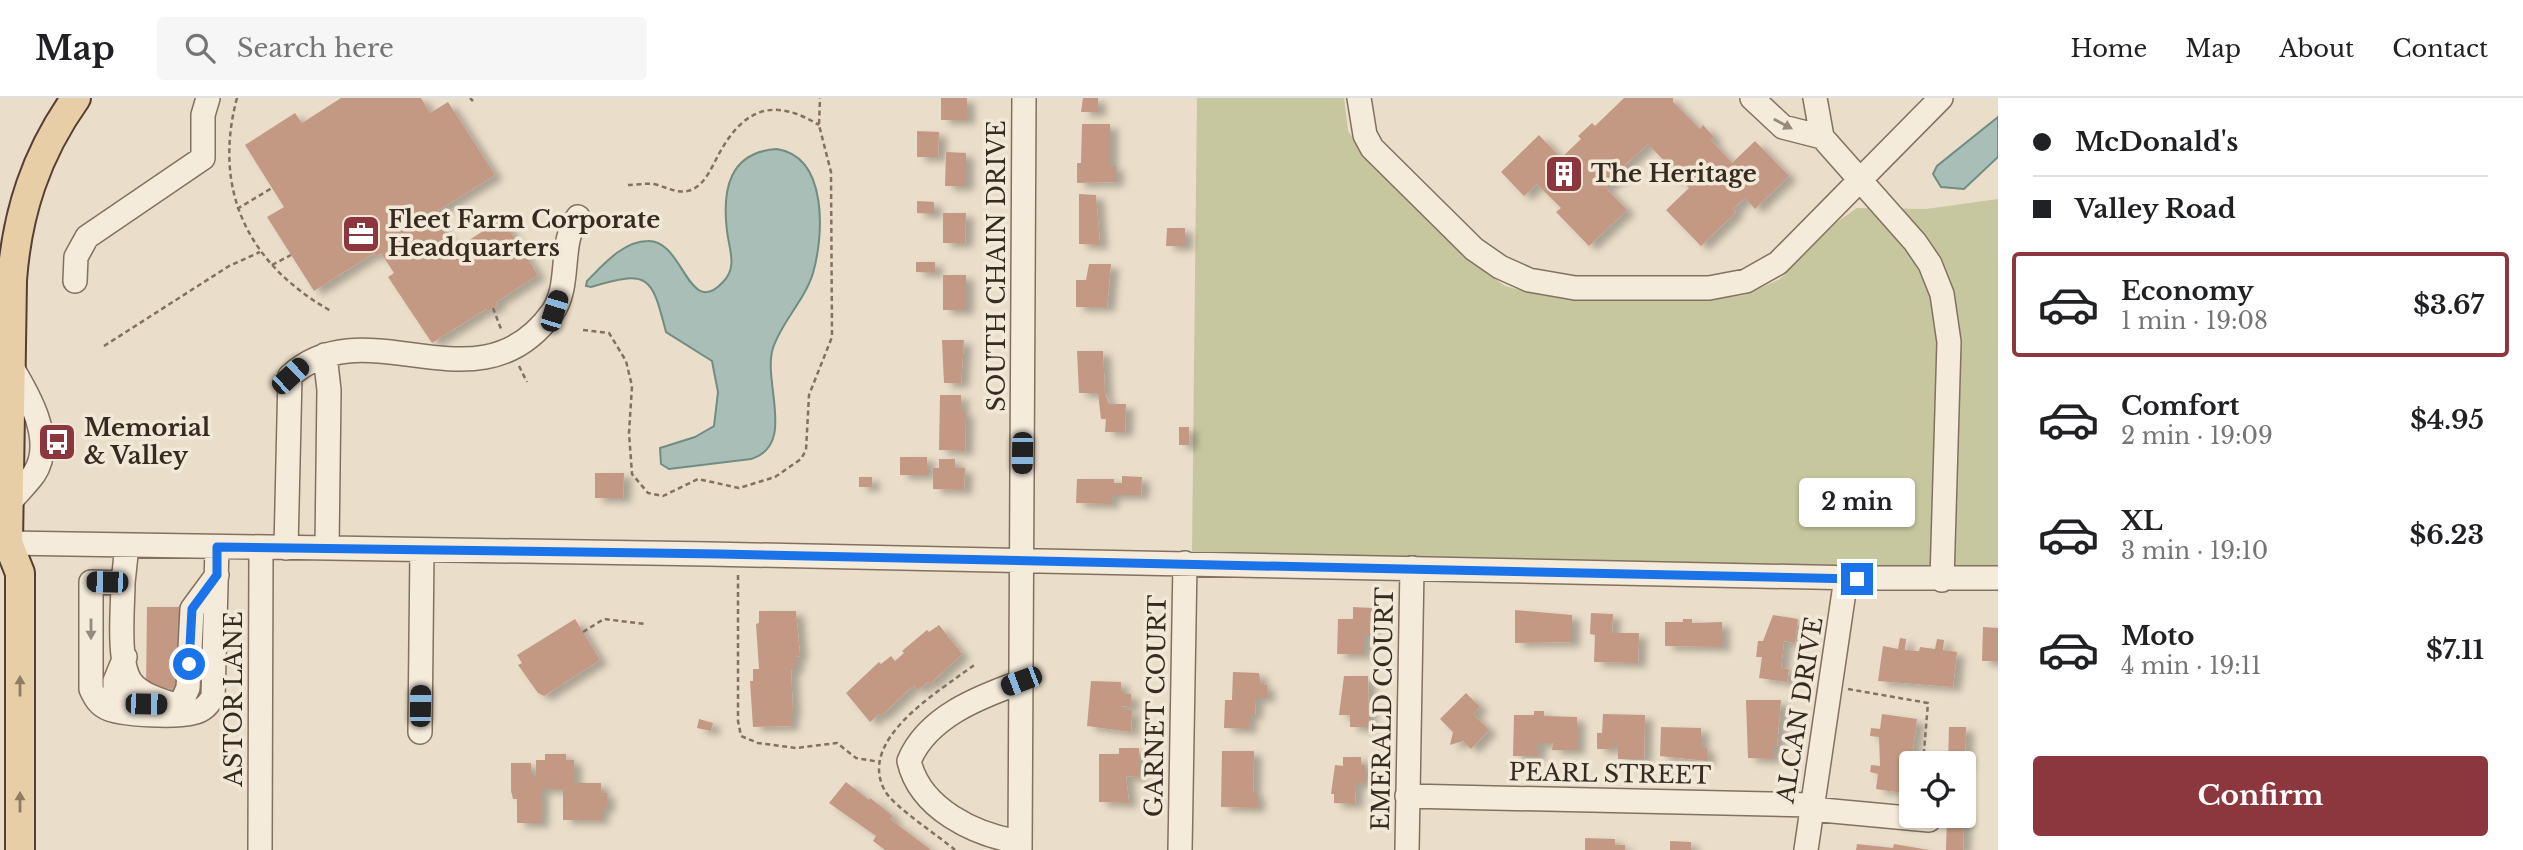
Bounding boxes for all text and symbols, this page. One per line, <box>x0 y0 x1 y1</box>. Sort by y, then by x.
search box <box>157 17 647 80</box>
text: Map <box>35 28 115 69</box>
icon: search <box>181 29 219 67</box>
text: Search here <box>237 32 394 64</box>
text: Home <box>2071 34 2147 63</box>
text: Map <box>2185 34 2241 63</box>
text: About <box>2279 34 2354 63</box>
text: Contact <box>2392 34 2488 63</box>
one-way arrow <box>1774 118 1794 130</box>
street label: SOUTH CHAIN DRIVE <box>982 120 1011 412</box>
text: McDonald's <box>2075 126 2238 158</box>
building icon: The Heritage <box>1543 153 1585 195</box>
place label: The Heritage <box>1591 159 1757 188</box>
text: Valley Road <box>2075 193 2236 225</box>
place label: Fleet Farm Corporate Headquarters <box>388 205 660 262</box>
office icon: Fleet Farm Corporate Headquarters <box>340 213 382 255</box>
icon: car <box>2037 273 2100 336</box>
text: Economy <box>2121 275 2254 307</box>
car <box>538 288 571 334</box>
text: $3.67 <box>2413 289 2484 321</box>
text: 1 min · 19:08 <box>2121 307 2268 335</box>
car <box>268 354 313 398</box>
icon: car <box>2037 388 2100 451</box>
text: Comfort <box>2121 390 2239 422</box>
text: $4.95 <box>2410 404 2484 436</box>
place label: Memorial & Valley <box>84 413 211 470</box>
bus stop icon: Memorial & Valley <box>36 421 78 463</box>
text: 2 min · 19:09 <box>2121 422 2273 450</box>
car <box>1012 432 1033 474</box>
callout: 2 min <box>1799 477 1915 526</box>
text: 2 min <box>1821 488 1893 516</box>
icon: car <box>2037 503 2100 566</box>
text: XL <box>2121 505 2163 537</box>
text: $6.23 <box>2409 519 2484 551</box>
text: 3 min · 19:10 <box>2121 537 2268 565</box>
route end <box>1841 563 1873 595</box>
car <box>86 571 129 593</box>
street label: EMERALD COURT <box>1366 587 1399 831</box>
street label: GARNET COURT <box>1139 595 1172 817</box>
street label: ASTOR LANE <box>219 611 248 788</box>
street label: ALCAN DRIVE <box>1770 615 1829 806</box>
one-way arrow <box>85 618 97 640</box>
icon: car <box>2037 618 2100 681</box>
text: Moto <box>2121 620 2194 652</box>
text: $7.11 <box>2426 634 2484 666</box>
route start <box>173 648 205 680</box>
text: 4 min · 19:11 <box>2121 652 2261 680</box>
car <box>998 664 1045 698</box>
one-way arrow <box>14 675 26 697</box>
car <box>410 685 431 727</box>
car <box>125 693 168 715</box>
map controls <box>1899 751 1976 828</box>
button: locate <box>1899 751 1976 828</box>
button: Confirm <box>2033 756 2488 836</box>
street label: PEARL STREET <box>1508 757 1712 790</box>
one-way arrow <box>14 791 26 813</box>

